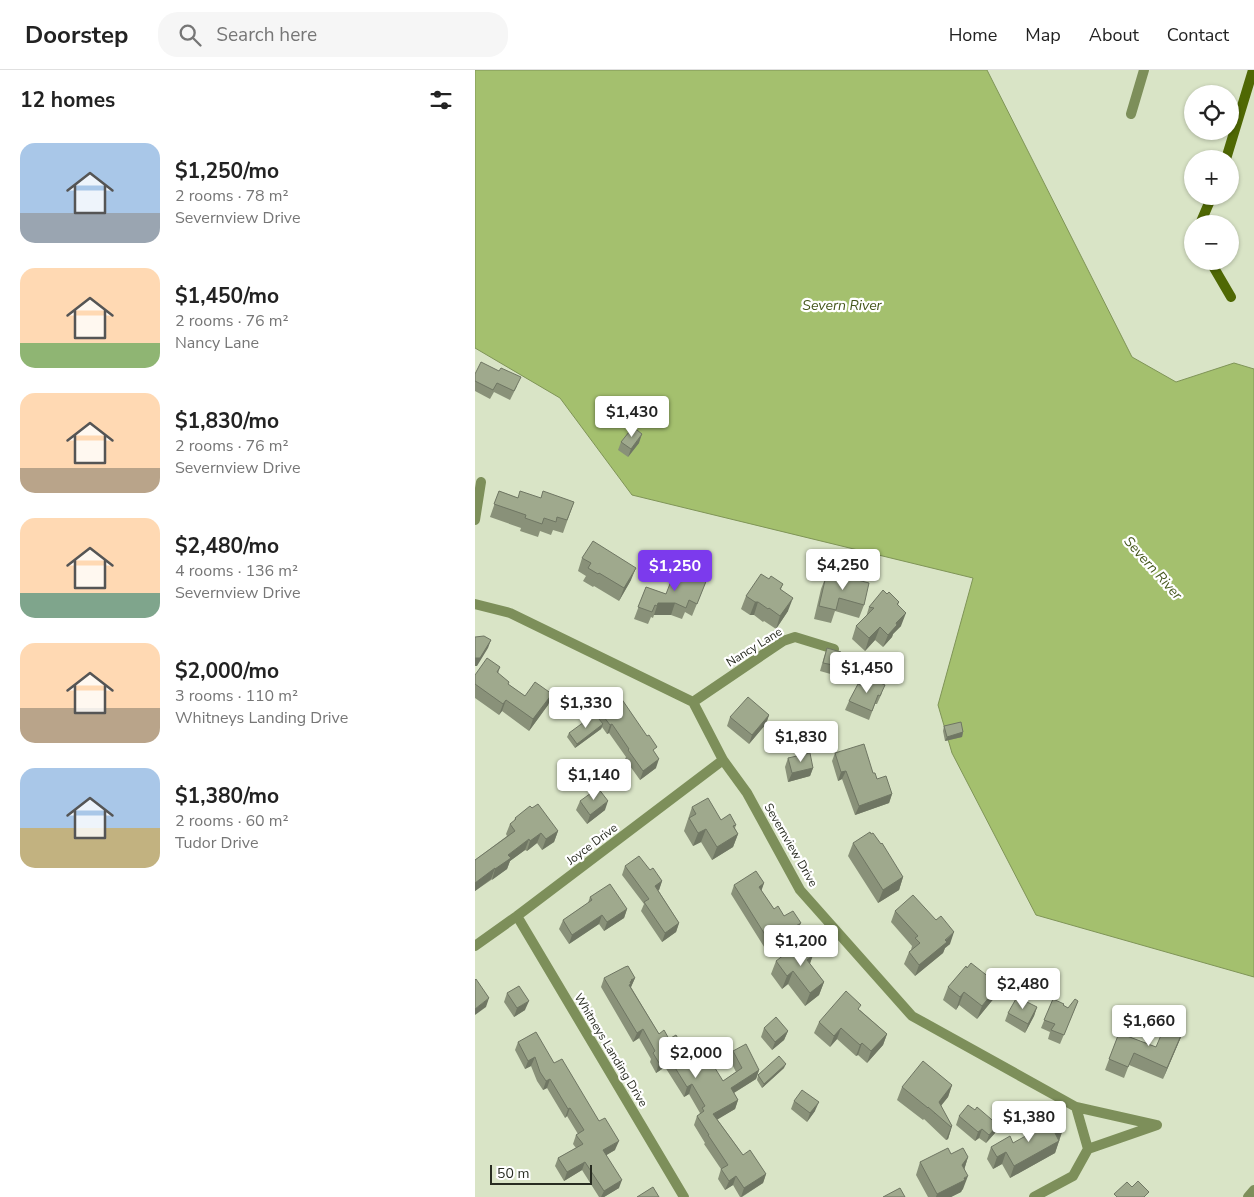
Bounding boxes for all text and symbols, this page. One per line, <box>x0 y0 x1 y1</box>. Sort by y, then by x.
search box <box>158 12 508 57</box>
text: Doorstep <box>25 19 128 51</box>
icon: search <box>176 21 204 49</box>
text: Search here <box>216 22 317 48</box>
text: Home <box>949 23 997 47</box>
text: Map <box>1025 23 1061 47</box>
text: About <box>1089 23 1139 47</box>
text: Contact <box>1167 23 1229 47</box>
map controls <box>1184 85 1239 270</box>
button: locate <box>1184 85 1239 140</box>
text: 12 homes <box>20 86 115 114</box>
icon: filters <box>427 86 455 114</box>
button: + <box>1184 150 1239 205</box>
text: $1,250/mo <box>175 157 279 185</box>
icon: home <box>60 163 120 223</box>
text: 2 rooms · 78 m² <box>175 185 288 207</box>
text: Severnview Drive <box>175 207 301 229</box>
button: − <box>1184 215 1239 270</box>
text: $1,450/mo <box>175 282 279 310</box>
icon: home <box>60 288 120 348</box>
water label: Severn River <box>802 296 883 315</box>
text: 2 rooms · 76 m² <box>175 310 288 332</box>
text: Nancy Lane <box>175 332 259 354</box>
pin: $1,430 <box>591 396 673 438</box>
text: $1,430 <box>606 401 658 423</box>
text: $1,830/mo <box>175 407 279 435</box>
icon: home <box>60 413 120 473</box>
text: 2 rooms · 76 m² <box>175 435 288 457</box>
text: Severnview Drive <box>175 457 301 479</box>
text: $2,480/mo <box>175 532 279 560</box>
water label: Severn River <box>1119 532 1187 605</box>
icon: home <box>60 538 120 598</box>
pin: $4,250 <box>802 548 884 591</box>
pin: $1,250 <box>634 550 716 592</box>
text: $4,250 <box>817 554 869 576</box>
text: $1,250 <box>649 555 701 577</box>
text: 4 rooms · 136 m² <box>175 560 298 582</box>
text: Severnview Drive <box>175 582 301 604</box>
street label: Nancy Lane <box>723 624 785 670</box>
pin: $1,450 <box>826 652 908 694</box>
text: $2,000/mo <box>175 657 279 685</box>
text: $1,450 <box>841 657 893 679</box>
icon: home <box>60 663 120 723</box>
text: 3 rooms · 110 m² <box>175 685 298 707</box>
pin: $1,330 <box>545 686 627 729</box>
text: $1,330 <box>560 692 612 714</box>
text: Whitneys Landing Drive <box>175 707 348 729</box>
pin: $1,830 <box>760 720 842 763</box>
text: $1,830 <box>775 726 827 748</box>
pin: $1,140 <box>553 758 635 801</box>
text: $1,140 <box>568 764 620 786</box>
text: $1,380/mo <box>175 782 279 810</box>
icon: home <box>60 788 120 848</box>
street label: Severnview Drive <box>761 800 821 890</box>
text: 2 rooms · 60 m² <box>175 810 288 832</box>
street label: Joyce Drive <box>562 820 621 869</box>
text: Tudor Drive <box>175 832 258 854</box>
pin: $1,200 <box>760 924 842 967</box>
text: $1,200 <box>775 930 827 952</box>
pin: $2,480 <box>982 968 1064 1010</box>
text: $2,480 <box>997 973 1049 995</box>
street label: Whitneys Landing Drive <box>571 990 651 1110</box>
pin: $1,660 <box>1108 1004 1190 1047</box>
text: $1,660 <box>1123 1010 1175 1032</box>
pin: $2,000 <box>655 1036 737 1079</box>
text: $2,000 <box>670 1042 722 1064</box>
pin: $1,380 <box>988 1100 1070 1143</box>
text: $1,380 <box>1003 1106 1055 1128</box>
scale bar <box>490 1162 593 1185</box>
text: 50 m <box>497 1164 529 1183</box>

